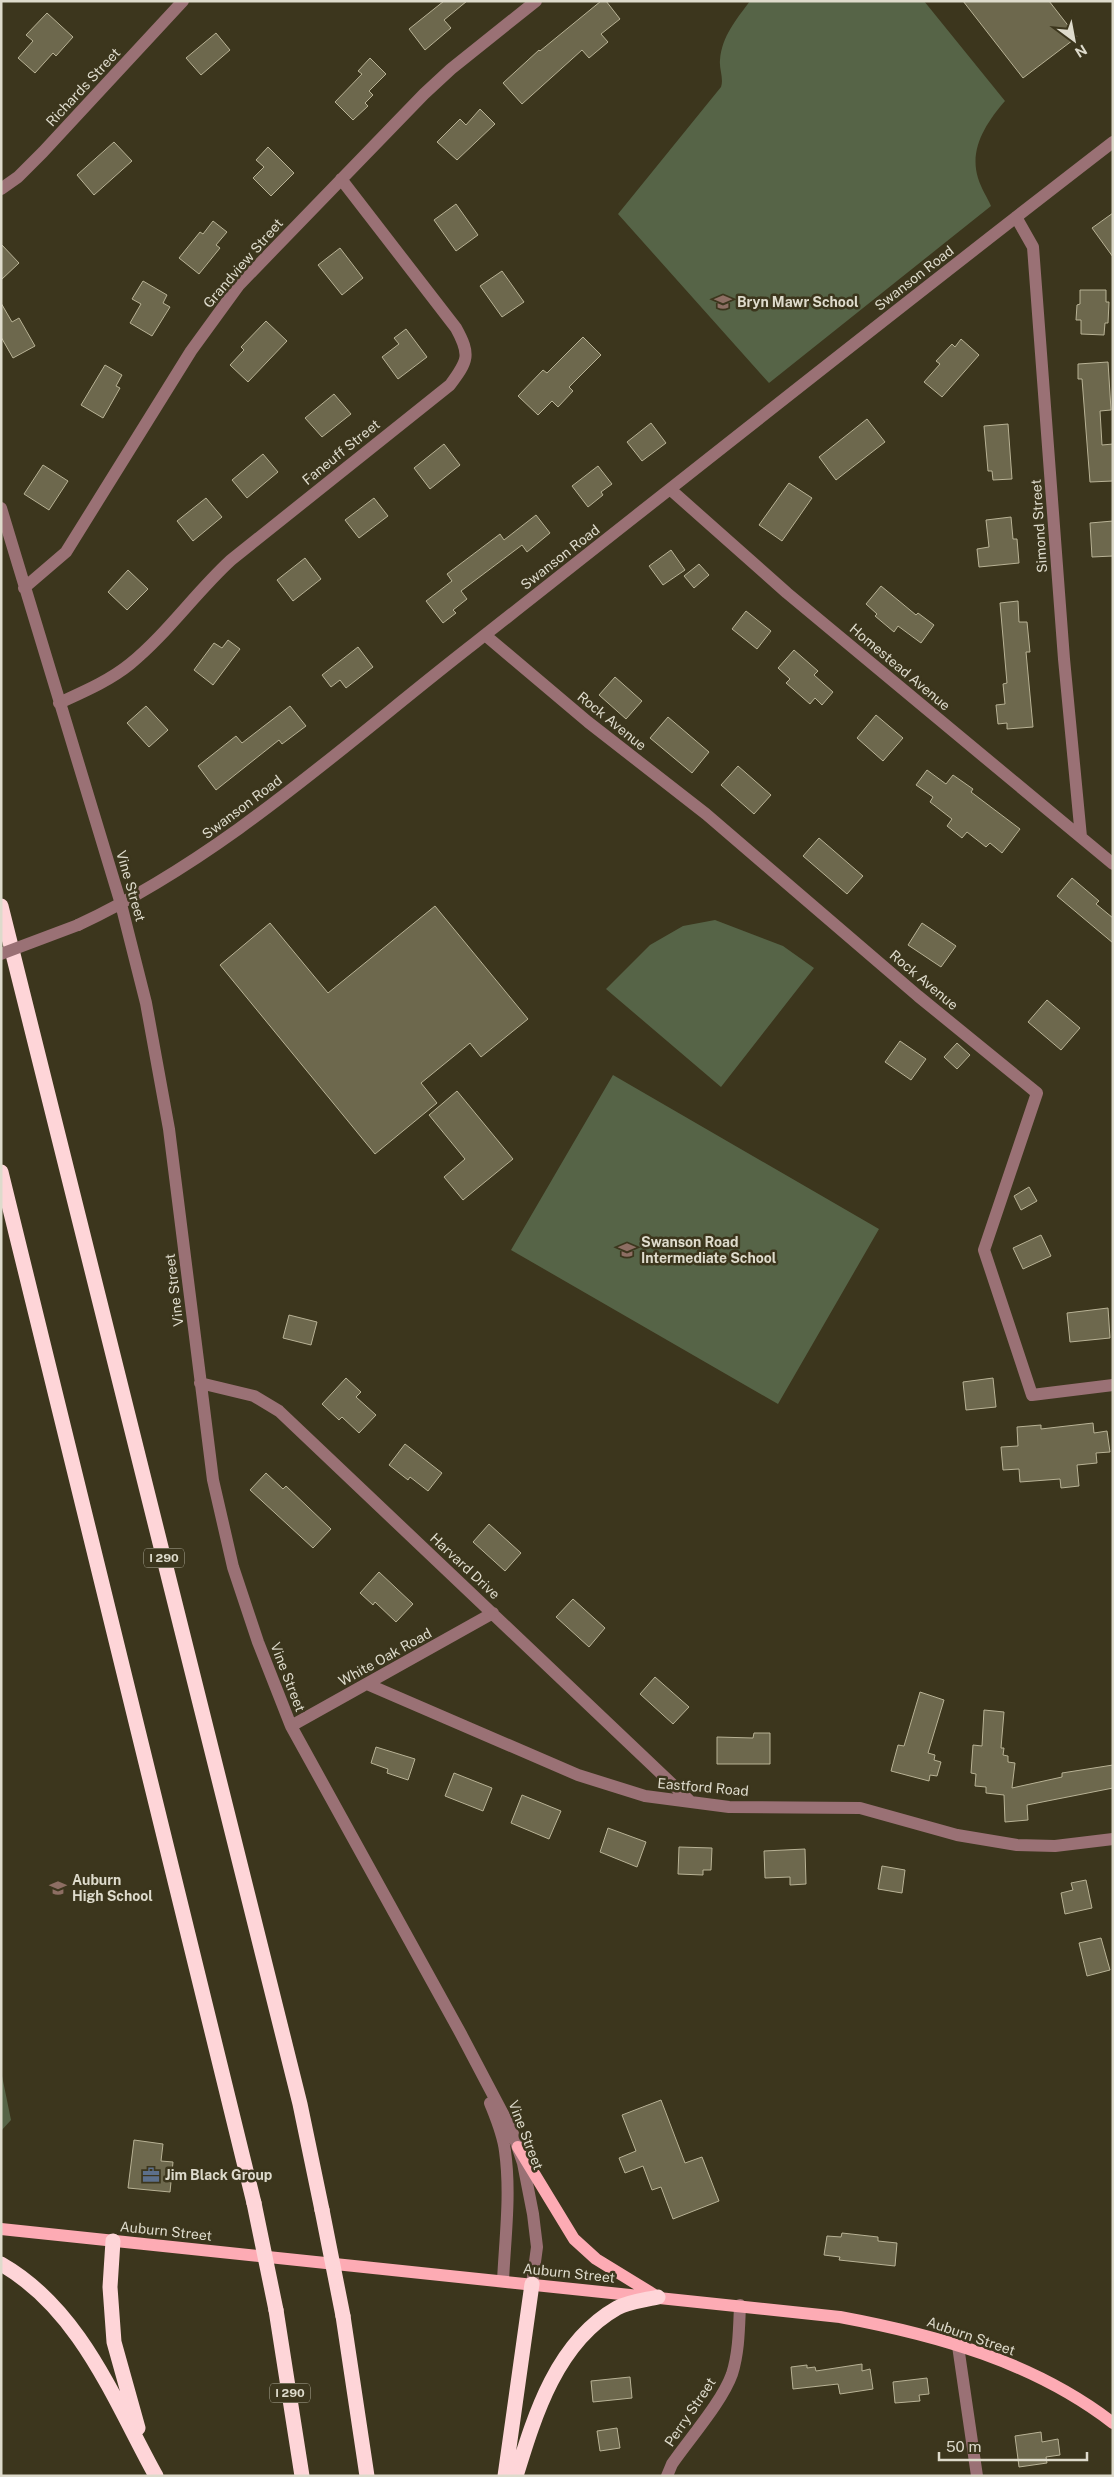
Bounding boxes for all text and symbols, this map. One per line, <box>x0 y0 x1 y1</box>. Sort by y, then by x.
north arrow <box>1049 15 1099 65</box>
text: N <box>1072 41 1090 61</box>
street label: Richards Street <box>43 45 123 129</box>
street label: Grandview Street <box>200 215 286 311</box>
street label: Swanson Road <box>871 242 957 314</box>
school or university icon: Bryn Mawr School <box>713 292 733 312</box>
place label: Bryn Mawr School <box>737 294 859 310</box>
street label: Faneuff Street <box>299 416 383 488</box>
street label: Simond Street <box>1028 479 1050 573</box>
street label: Swanson Road <box>517 521 603 593</box>
street label: Homestead Avenue <box>847 620 954 714</box>
street label: Rock Avenue <box>574 688 650 754</box>
street label: Swanson Road <box>199 772 285 842</box>
street label: Vine Street <box>113 849 149 923</box>
street label: Rock Avenue <box>887 947 961 1013</box>
place label: Swanson Road Intermediate School <box>641 1234 777 1266</box>
school or university icon: Swanson Road Intermediate School <box>617 1240 637 1260</box>
street label: Vine Street <box>162 1253 186 1327</box>
street label: Harvard Drive <box>427 1530 503 1602</box>
road number: I 290 <box>144 1549 184 1568</box>
street label: White Oak Road <box>336 1625 434 1689</box>
street label: Vine Street <box>267 1640 309 1714</box>
street label: Eastford Road <box>657 1775 749 1799</box>
place label: Auburn High School <box>72 1872 153 1904</box>
school or university icon: Auburn High School <box>48 1878 68 1898</box>
street label: Vine Street <box>505 2098 547 2172</box>
office icon: Jim Black Group <box>141 2165 161 2185</box>
place label: Jim Black Group <box>165 2167 272 2183</box>
street label: Auburn Street <box>119 2218 213 2244</box>
street label: Auburn Street <box>522 2260 616 2286</box>
street label: Auburn Street <box>925 2313 1017 2359</box>
street label: Perry Street <box>661 2375 719 2449</box>
road number: I 290 <box>270 2384 310 2402</box>
scale bar <box>939 2430 1086 2462</box>
text: 50 m <box>946 2438 981 2455</box>

